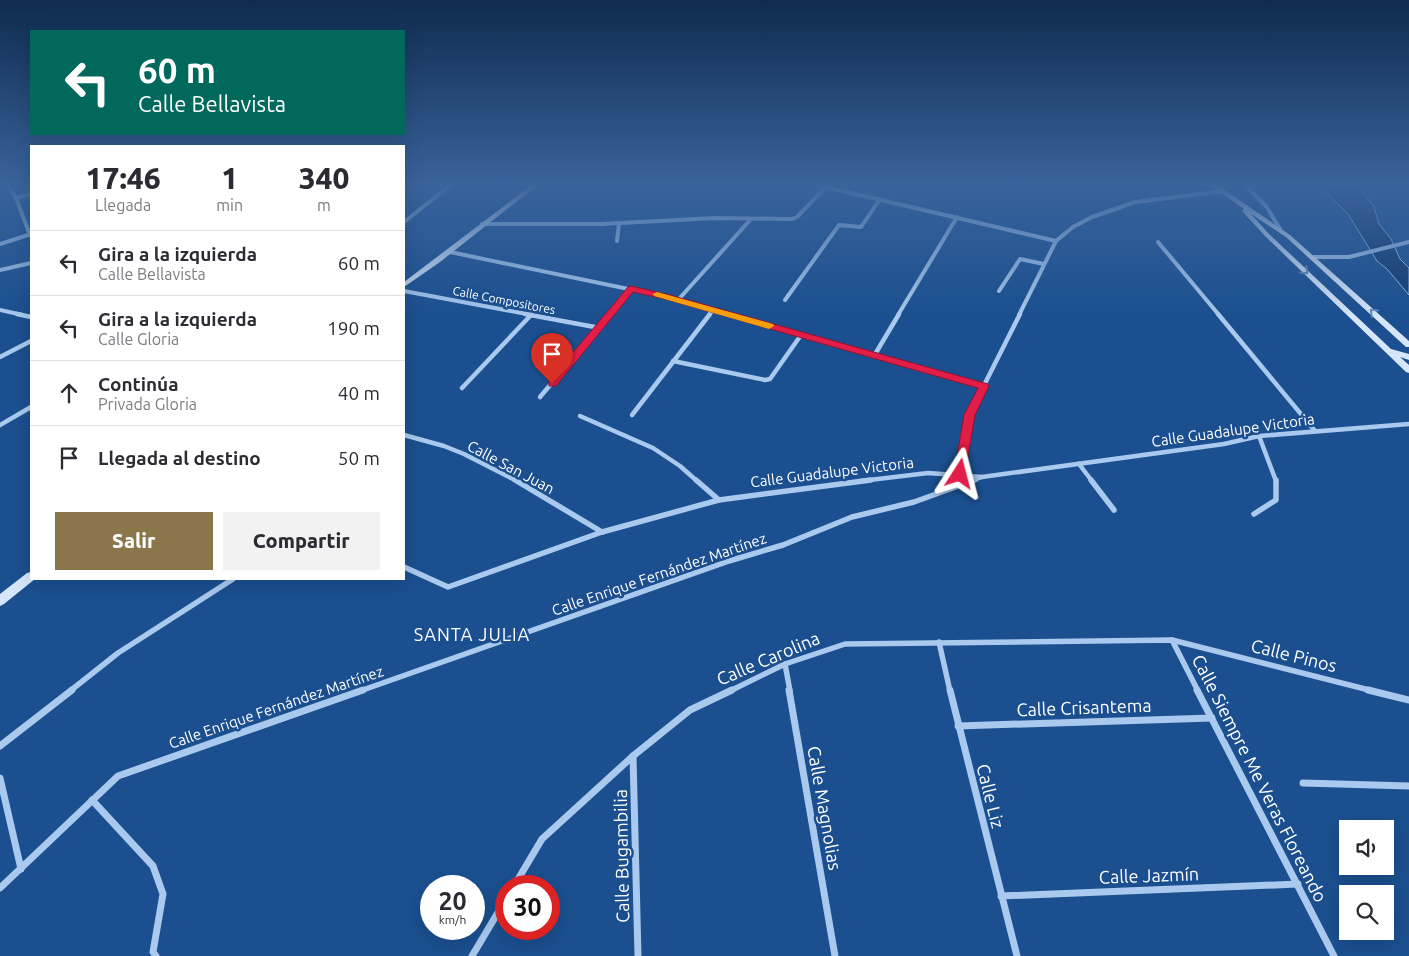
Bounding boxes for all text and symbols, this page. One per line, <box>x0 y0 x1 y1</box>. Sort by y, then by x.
icon: left <box>55 50 120 115</box>
text: 60 m <box>138 50 216 90</box>
text: Calle Bellavista <box>138 91 286 116</box>
text: 17:46 <box>86 161 161 195</box>
text: 1 <box>221 161 238 195</box>
text: 340 <box>299 161 349 195</box>
text: Llegada <box>95 196 151 214</box>
text: min <box>216 196 243 214</box>
text: m <box>317 196 331 214</box>
text: Gira a la izquierda <box>98 243 257 265</box>
icon: left <box>55 249 83 277</box>
text: 60 m <box>338 252 380 274</box>
text: Calle Bellavista <box>98 265 206 283</box>
one-way arrow <box>1299 265 1308 274</box>
street label: Calle Compositores <box>452 284 556 316</box>
text: Gira a la izquierda <box>98 308 257 330</box>
one-way arrow <box>1370 309 1379 318</box>
icon: left <box>55 314 83 342</box>
text: 190 m <box>327 317 380 339</box>
text: Calle Gloria <box>98 330 179 348</box>
pin <box>531 333 573 384</box>
icon: arrive <box>538 340 566 368</box>
text: Continúa <box>98 373 179 395</box>
icon: ahead <box>55 379 83 407</box>
text: 40 m <box>338 382 380 404</box>
text: Privada Gloria <box>98 395 197 413</box>
street label: Calle Guadalupe Victoria <box>1150 410 1316 450</box>
street label: Calle San Juan <box>464 437 558 497</box>
icon: arrive <box>55 444 83 472</box>
text: Llegada al destino <box>98 447 261 469</box>
text: 50 m <box>338 447 380 469</box>
position arrow <box>933 447 985 499</box>
street label: Calle Guadalupe Victoria <box>749 454 915 490</box>
button: Salir <box>55 512 213 570</box>
button: Compartir <box>223 512 380 570</box>
street label: Calle Enrique Fernández Martínez <box>550 529 769 619</box>
district label: SANTA JULIA <box>414 624 530 644</box>
street label: Calle Carolina <box>713 627 823 689</box>
street label: Calle Pinos <box>1249 635 1339 675</box>
street label: Calle Siempre Me Veras Floreando <box>1189 651 1331 905</box>
street label: Calle Enrique Fernández Martínez <box>167 662 386 752</box>
street label: Calle Crisantema <box>1016 695 1152 719</box>
street label: Calle Magnolias <box>804 744 846 872</box>
street label: Calle Liz <box>973 762 1009 830</box>
street label: Calle Bugambilia <box>610 789 632 923</box>
map controls <box>1339 820 1394 940</box>
button: sound <box>1339 820 1394 875</box>
street label: Calle Jazmín <box>1098 863 1200 887</box>
speed limit sign: 30 <box>495 875 560 940</box>
button: search <box>1339 885 1394 940</box>
text: 20 <box>438 887 467 915</box>
text: km/h <box>439 913 466 926</box>

